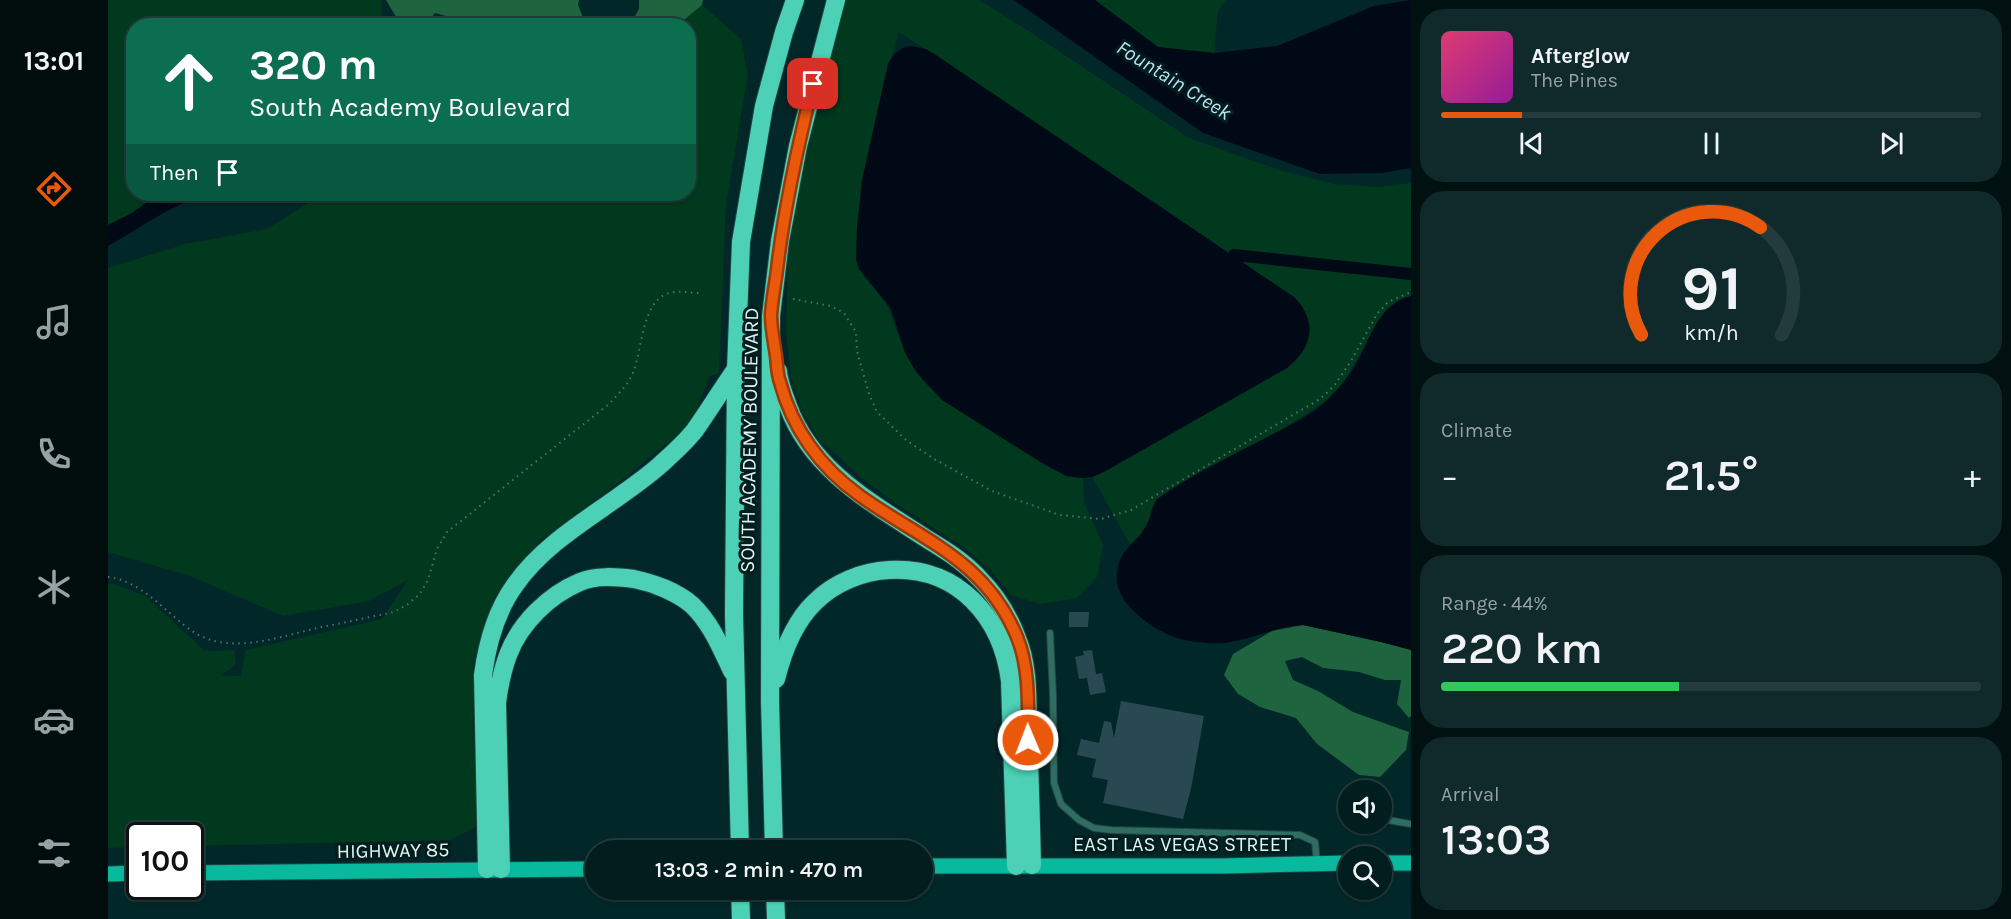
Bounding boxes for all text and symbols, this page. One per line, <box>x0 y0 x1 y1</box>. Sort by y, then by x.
water label: Fountain Creek <box>1112 35 1236 125</box>
text: 320 m <box>249 40 378 90</box>
icon: ahead <box>150 42 228 120</box>
text: Afterglow <box>1531 43 1630 69</box>
text: 13:01 <box>24 45 84 77</box>
pin <box>787 58 838 109</box>
icon: arrive <box>796 67 829 100</box>
text: The Pines <box>1531 69 1618 92</box>
text: South Academy Boulevard <box>249 91 571 123</box>
icon: previous <box>1515 127 1548 160</box>
icon: pause <box>1695 127 1728 160</box>
icon: next <box>1875 127 1908 160</box>
icon: arrive <box>211 156 244 189</box>
text: Then <box>150 160 199 186</box>
icon: directions <box>33 168 75 210</box>
text: 91 <box>1681 252 1741 325</box>
icon: music <box>33 301 75 343</box>
street label: SOUTH ACADEMY BOULEVARD <box>736 307 763 573</box>
text: km/h <box>1684 320 1738 345</box>
text: Climate <box>1441 419 1512 442</box>
icon: phone <box>33 433 75 475</box>
text: 21.5° <box>1664 449 1758 501</box>
text: − <box>1441 457 1458 495</box>
text: + <box>1964 457 1981 495</box>
icon: climate <box>33 566 75 608</box>
text: Range · 44% <box>1441 592 1548 615</box>
text: 220 km <box>1441 622 1603 674</box>
icon: car <box>33 699 75 741</box>
position arrow <box>996 708 1060 772</box>
map controls <box>1338 780 1392 900</box>
button: sound <box>1338 780 1392 834</box>
text: Arrival <box>1441 783 1500 806</box>
text: 13:03 <box>1441 813 1552 865</box>
speed limit sign: 100 <box>126 822 204 900</box>
icon: filters <box>33 832 75 874</box>
street label: EAST LAS VEGAS STREET <box>1073 833 1291 856</box>
street label: HIGHWAY 85 <box>336 838 450 863</box>
button: search <box>1338 846 1392 900</box>
text: 13:03 · 2 min · 470 m <box>655 857 863 883</box>

